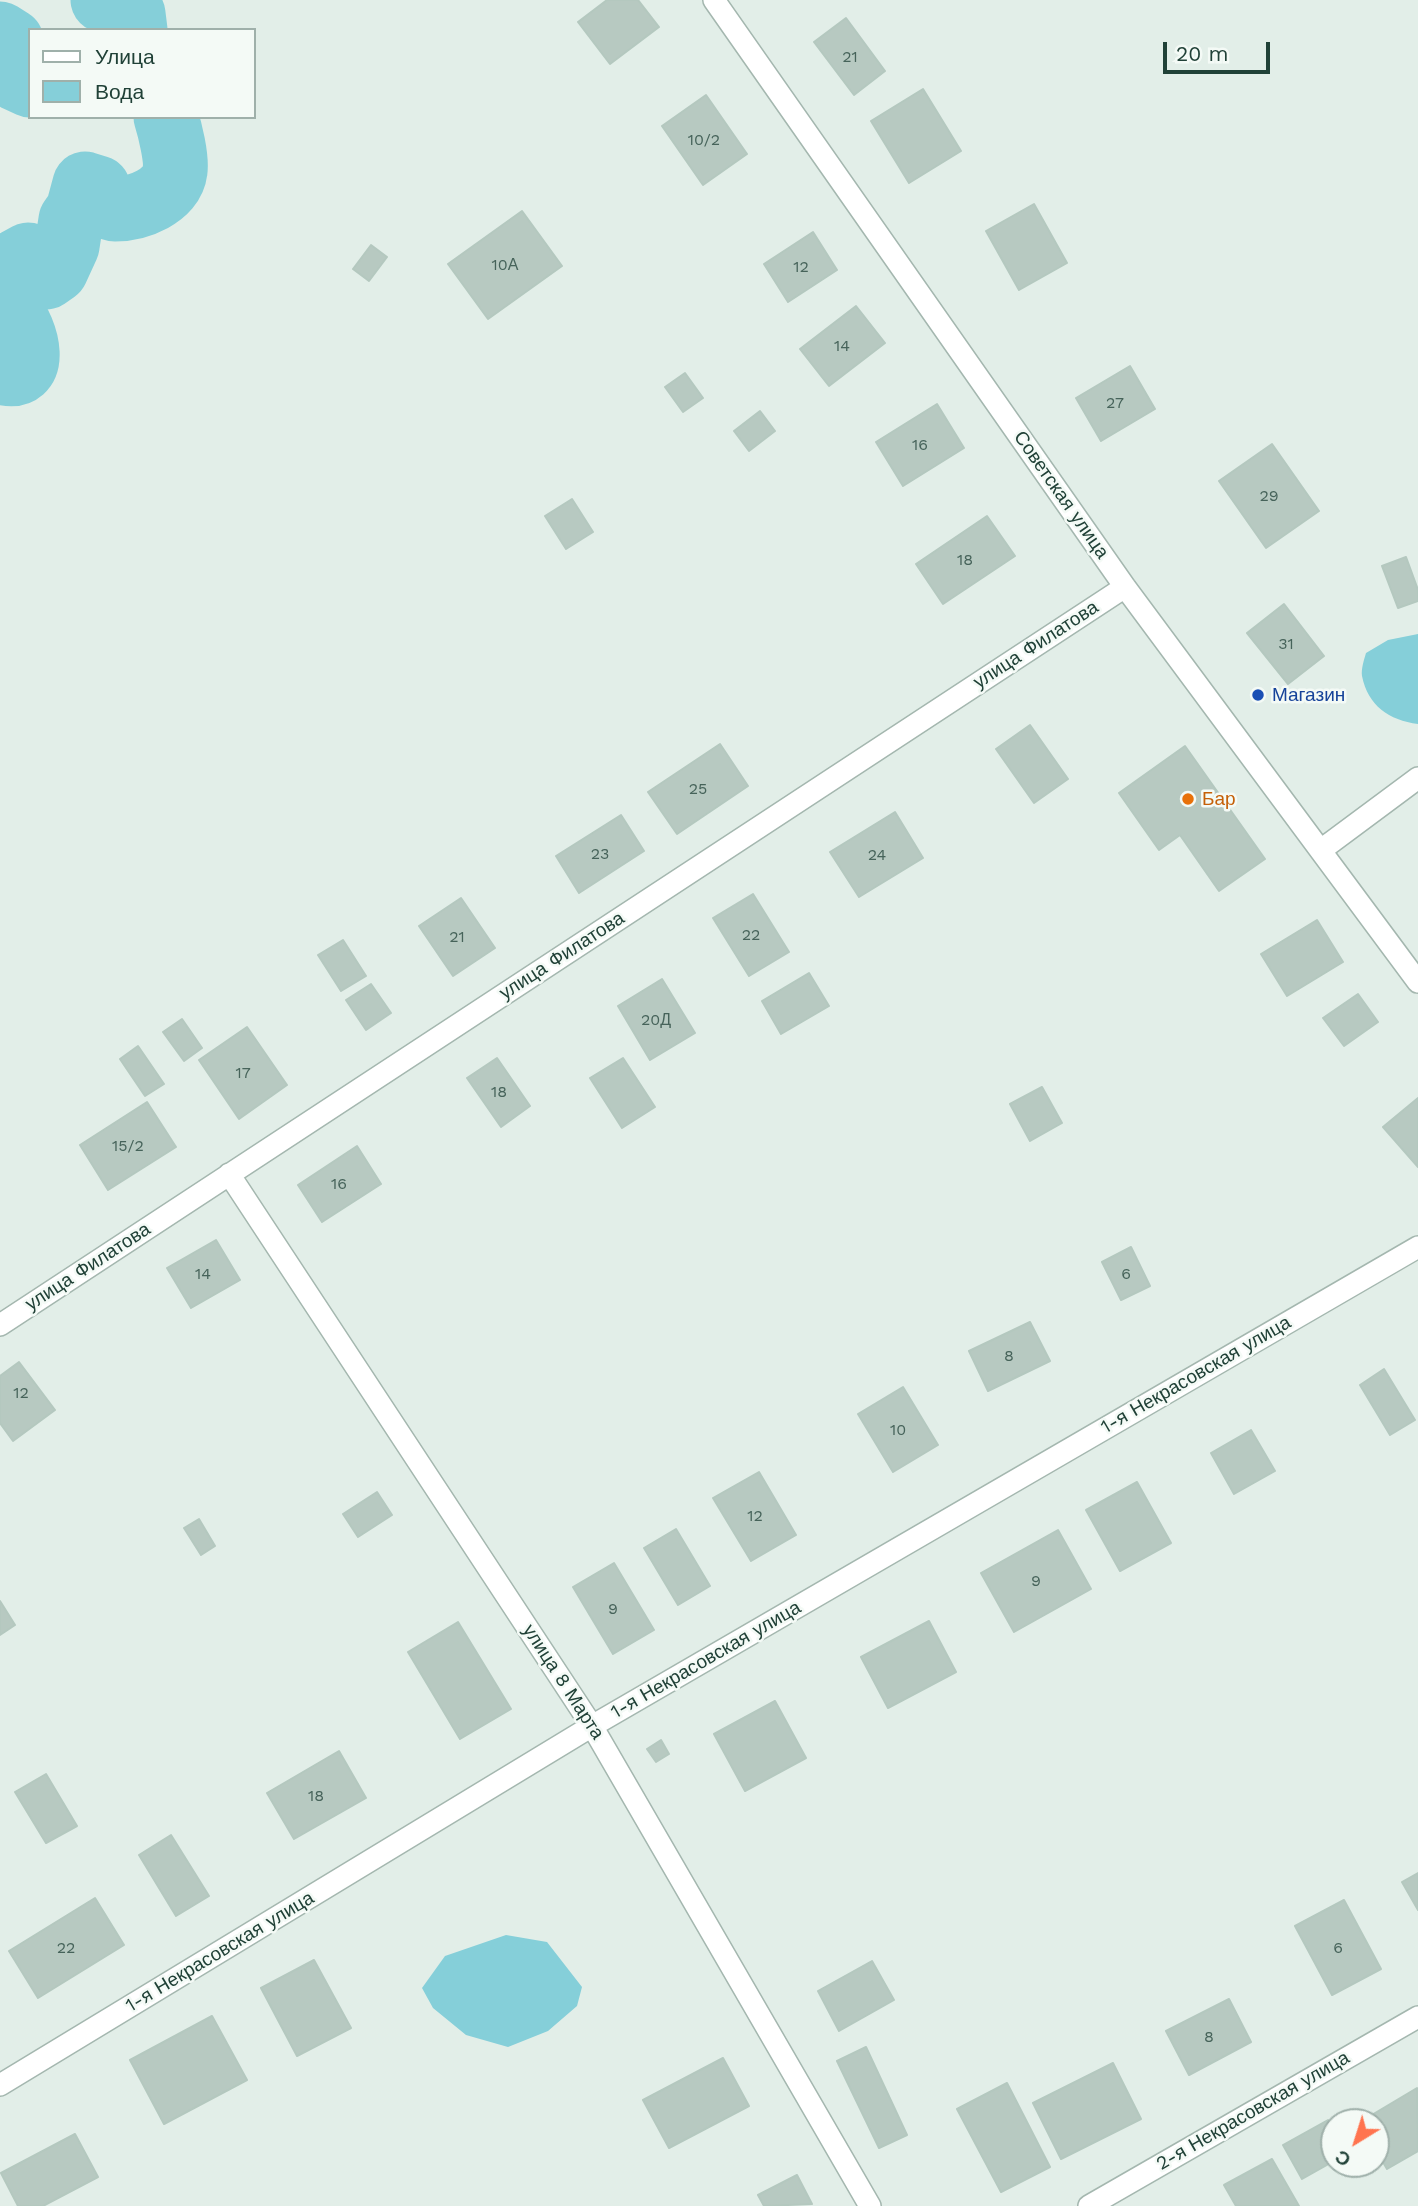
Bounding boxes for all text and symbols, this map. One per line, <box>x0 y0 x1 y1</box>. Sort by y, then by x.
legend <box>28 28 256 119</box>
scale bar <box>1166 28 1273 72</box>
text: 20 m <box>1176 41 1228 66</box>
text: Улица <box>95 44 155 69</box>
house number: 21 <box>842 47 858 67</box>
text: Вода <box>95 79 144 104</box>
house number: 10/2 <box>688 130 720 150</box>
house number: 10А <box>492 255 518 275</box>
house number: 12 <box>793 257 809 277</box>
house number: 14 <box>834 336 850 356</box>
house number: 27 <box>1106 393 1124 413</box>
street label: Советская улица <box>1009 427 1113 563</box>
house number: 16 <box>912 435 928 455</box>
house number: 29 <box>1259 486 1279 506</box>
house number: 18 <box>957 550 973 570</box>
street label: улица Филатова <box>969 596 1103 694</box>
house number: 31 <box>1278 634 1294 654</box>
place label: Магазин <box>1272 684 1345 706</box>
marker: Магазин <box>1250 687 1266 703</box>
house number: 25 <box>689 779 707 799</box>
place label: Бар <box>1202 788 1236 810</box>
marker: Бар <box>1180 791 1196 807</box>
house number: 23 <box>591 844 609 864</box>
house number: 24 <box>868 845 886 865</box>
street label: улица Филатова <box>495 907 629 1005</box>
house number: 22 <box>742 925 760 945</box>
house number: 21 <box>449 927 465 947</box>
house number: 20Д <box>641 1010 671 1030</box>
house number: 17 <box>235 1063 251 1083</box>
house number: 18 <box>491 1082 507 1102</box>
house number: 15/2 <box>112 1136 144 1156</box>
house number: 16 <box>331 1174 347 1194</box>
street label: улица Филатова <box>21 1218 155 1316</box>
house number: 14 <box>195 1264 211 1284</box>
house number: 6 <box>1121 1264 1131 1284</box>
street label: 1-я Некрасовская улица <box>1097 1311 1295 1439</box>
house number: 8 <box>1004 1346 1014 1366</box>
house number: 12 <box>13 1383 29 1403</box>
house number: 10 <box>890 1420 906 1440</box>
house number: 12 <box>747 1506 763 1526</box>
house number: 9 <box>1031 1571 1041 1591</box>
street label: 1-я Некрасовская улица <box>607 1596 805 1724</box>
house number: 9 <box>608 1599 618 1619</box>
street label: улица 8 Марта <box>517 1620 609 1744</box>
house number: 18 <box>308 1786 324 1806</box>
street label: 1-я Некрасовская улица <box>122 1887 318 2017</box>
house number: 22 <box>57 1938 75 1958</box>
house number: 6 <box>1333 1938 1343 1958</box>
house number: 8 <box>1204 2027 1214 2047</box>
street label: 2-я Некрасовская улица <box>1153 2046 1353 2176</box>
north arrow <box>1320 2108 1390 2178</box>
text: С <box>1331 2145 1355 2172</box>

